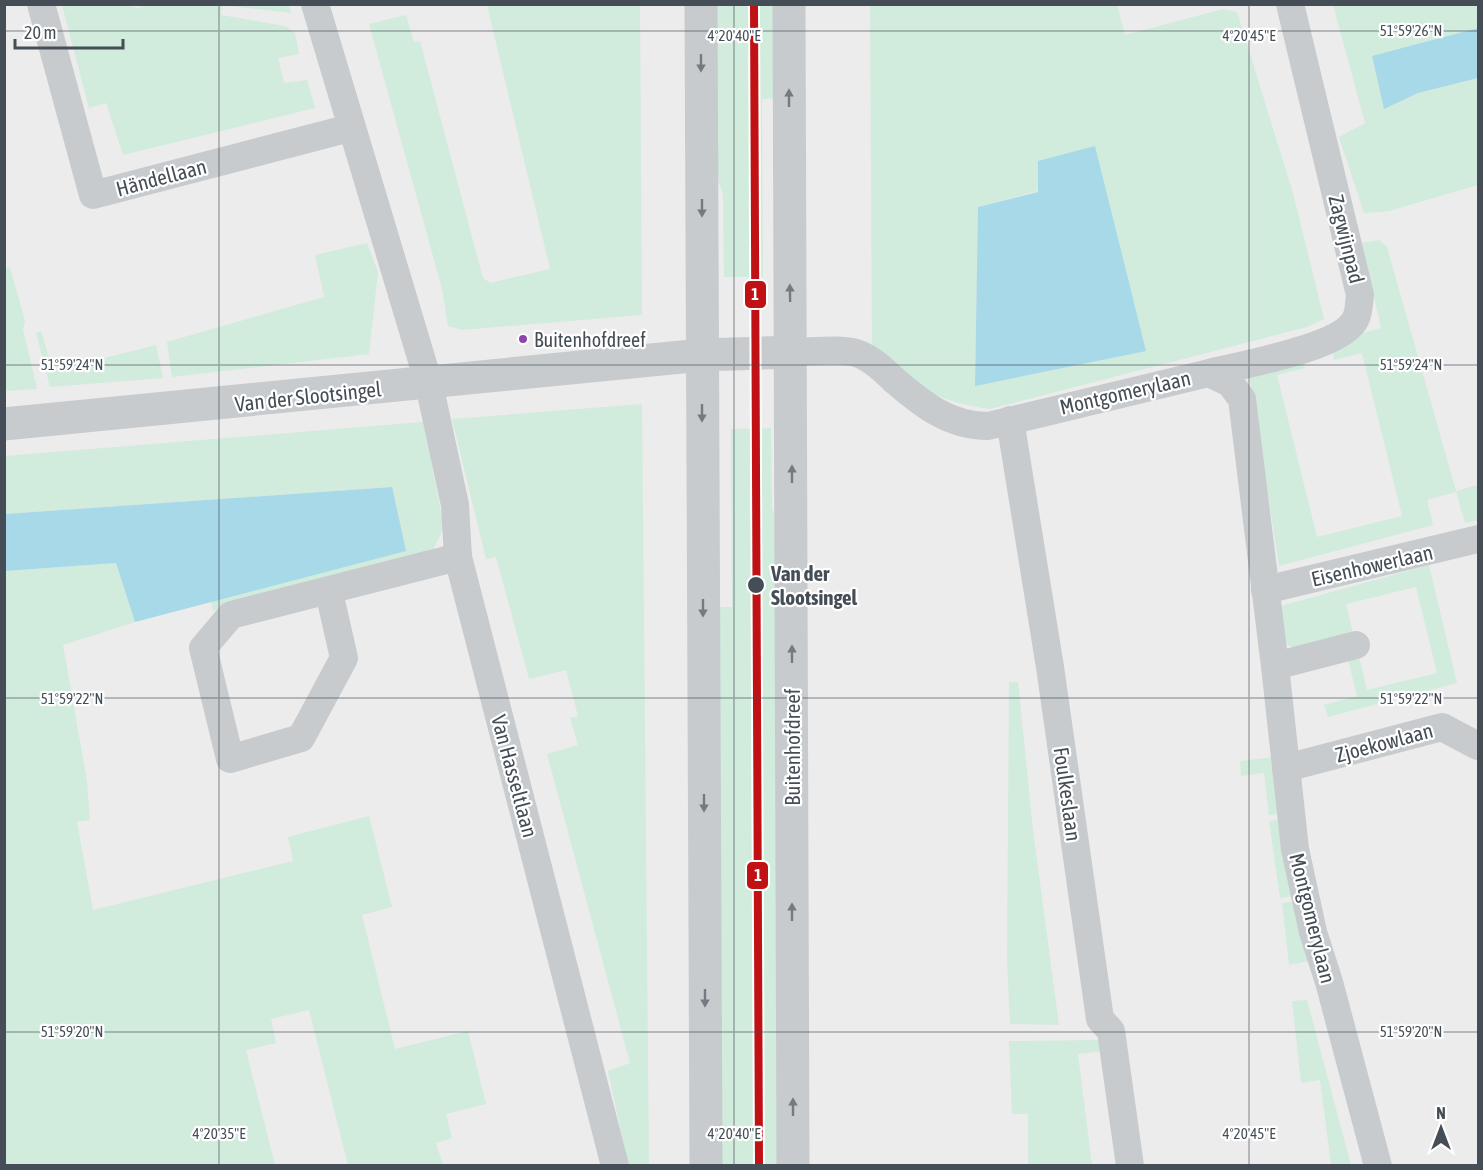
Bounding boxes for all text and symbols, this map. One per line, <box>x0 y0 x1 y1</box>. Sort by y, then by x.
scale bar <box>15 12 123 50</box>
text: 20 m <box>24 22 56 43</box>
text: 51°59'26"N <box>1380 22 1442 39</box>
text: 4°20'40"E <box>707 27 761 44</box>
text: 4°20'45"E <box>1222 27 1276 44</box>
one-way arrow <box>696 53 706 72</box>
one-way arrow <box>784 89 794 108</box>
street label: Händellaan <box>113 153 209 201</box>
street label: Zagwijnpad <box>1324 192 1370 286</box>
one-way arrow <box>697 198 707 217</box>
line badge: 1 <box>744 280 767 309</box>
one-way arrow <box>785 284 795 303</box>
text: 1 <box>751 285 759 303</box>
place label: Buitenhofdreef <box>534 328 646 351</box>
marker: Buitenhofdreef <box>517 333 529 345</box>
text: 51°59'24"N <box>41 356 103 373</box>
text: 51°59'24"N <box>1380 356 1442 373</box>
street label: Montgomerylaan <box>1057 365 1193 419</box>
street label: Van der Slootsingel <box>234 376 383 416</box>
one-way arrow <box>697 404 707 423</box>
one-way arrow <box>787 465 797 484</box>
street label: Eisenhowerlaan <box>1309 539 1435 591</box>
place label: Van der Slootsingel <box>770 561 858 609</box>
marker: Van der Slootsingel <box>746 575 766 595</box>
one-way arrow <box>698 599 708 618</box>
one-way arrow <box>787 645 797 664</box>
street label: Buitenhofdreef <box>780 688 804 806</box>
text: 51°59'22"N <box>41 690 103 707</box>
text: 51°59'22"N <box>1380 690 1442 707</box>
street label: Van Hasseltlaan <box>487 712 543 840</box>
street label: Zjoekowlaan <box>1333 717 1435 767</box>
street label: Foulkeslaan <box>1050 745 1086 843</box>
one-way arrow <box>699 794 709 813</box>
street label: Montgomerylaan <box>1285 850 1341 986</box>
line badge: 1 <box>746 861 769 890</box>
text: 1 <box>754 866 762 884</box>
one-way arrow <box>787 903 797 922</box>
one-way arrow <box>700 989 710 1008</box>
text: 51°59'20"N <box>41 1023 103 1040</box>
text: 51°59'20"N <box>1380 1023 1442 1040</box>
one-way arrow <box>788 1098 798 1117</box>
north arrow <box>1411 1098 1471 1158</box>
text: N <box>1436 1104 1446 1122</box>
text: 4°20'35"E <box>192 1125 246 1142</box>
text: 4°20'40"E <box>707 1125 761 1142</box>
text: 4°20'45"E <box>1222 1125 1276 1142</box>

